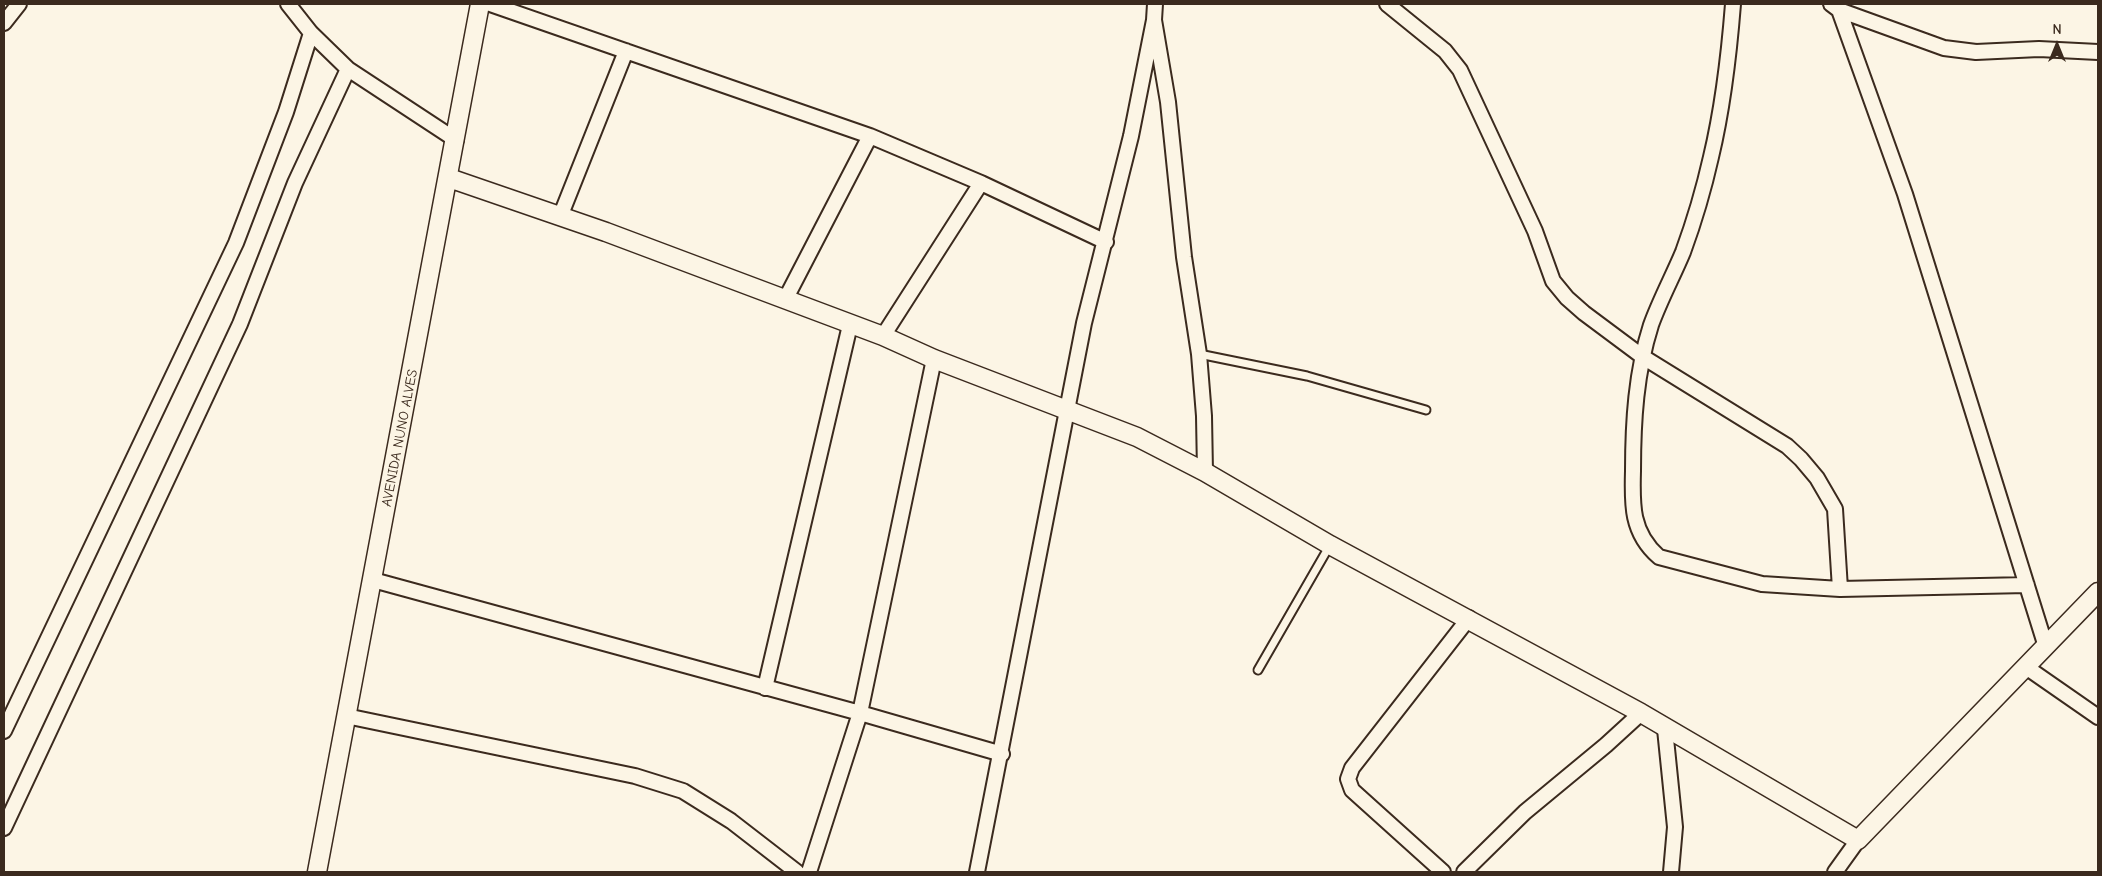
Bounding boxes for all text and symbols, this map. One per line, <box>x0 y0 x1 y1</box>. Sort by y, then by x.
north arrow <box>2032 20 2082 70</box>
text: N <box>2052 21 2062 38</box>
street label: AVENIDA NUNO ALVES <box>378 368 422 508</box>

